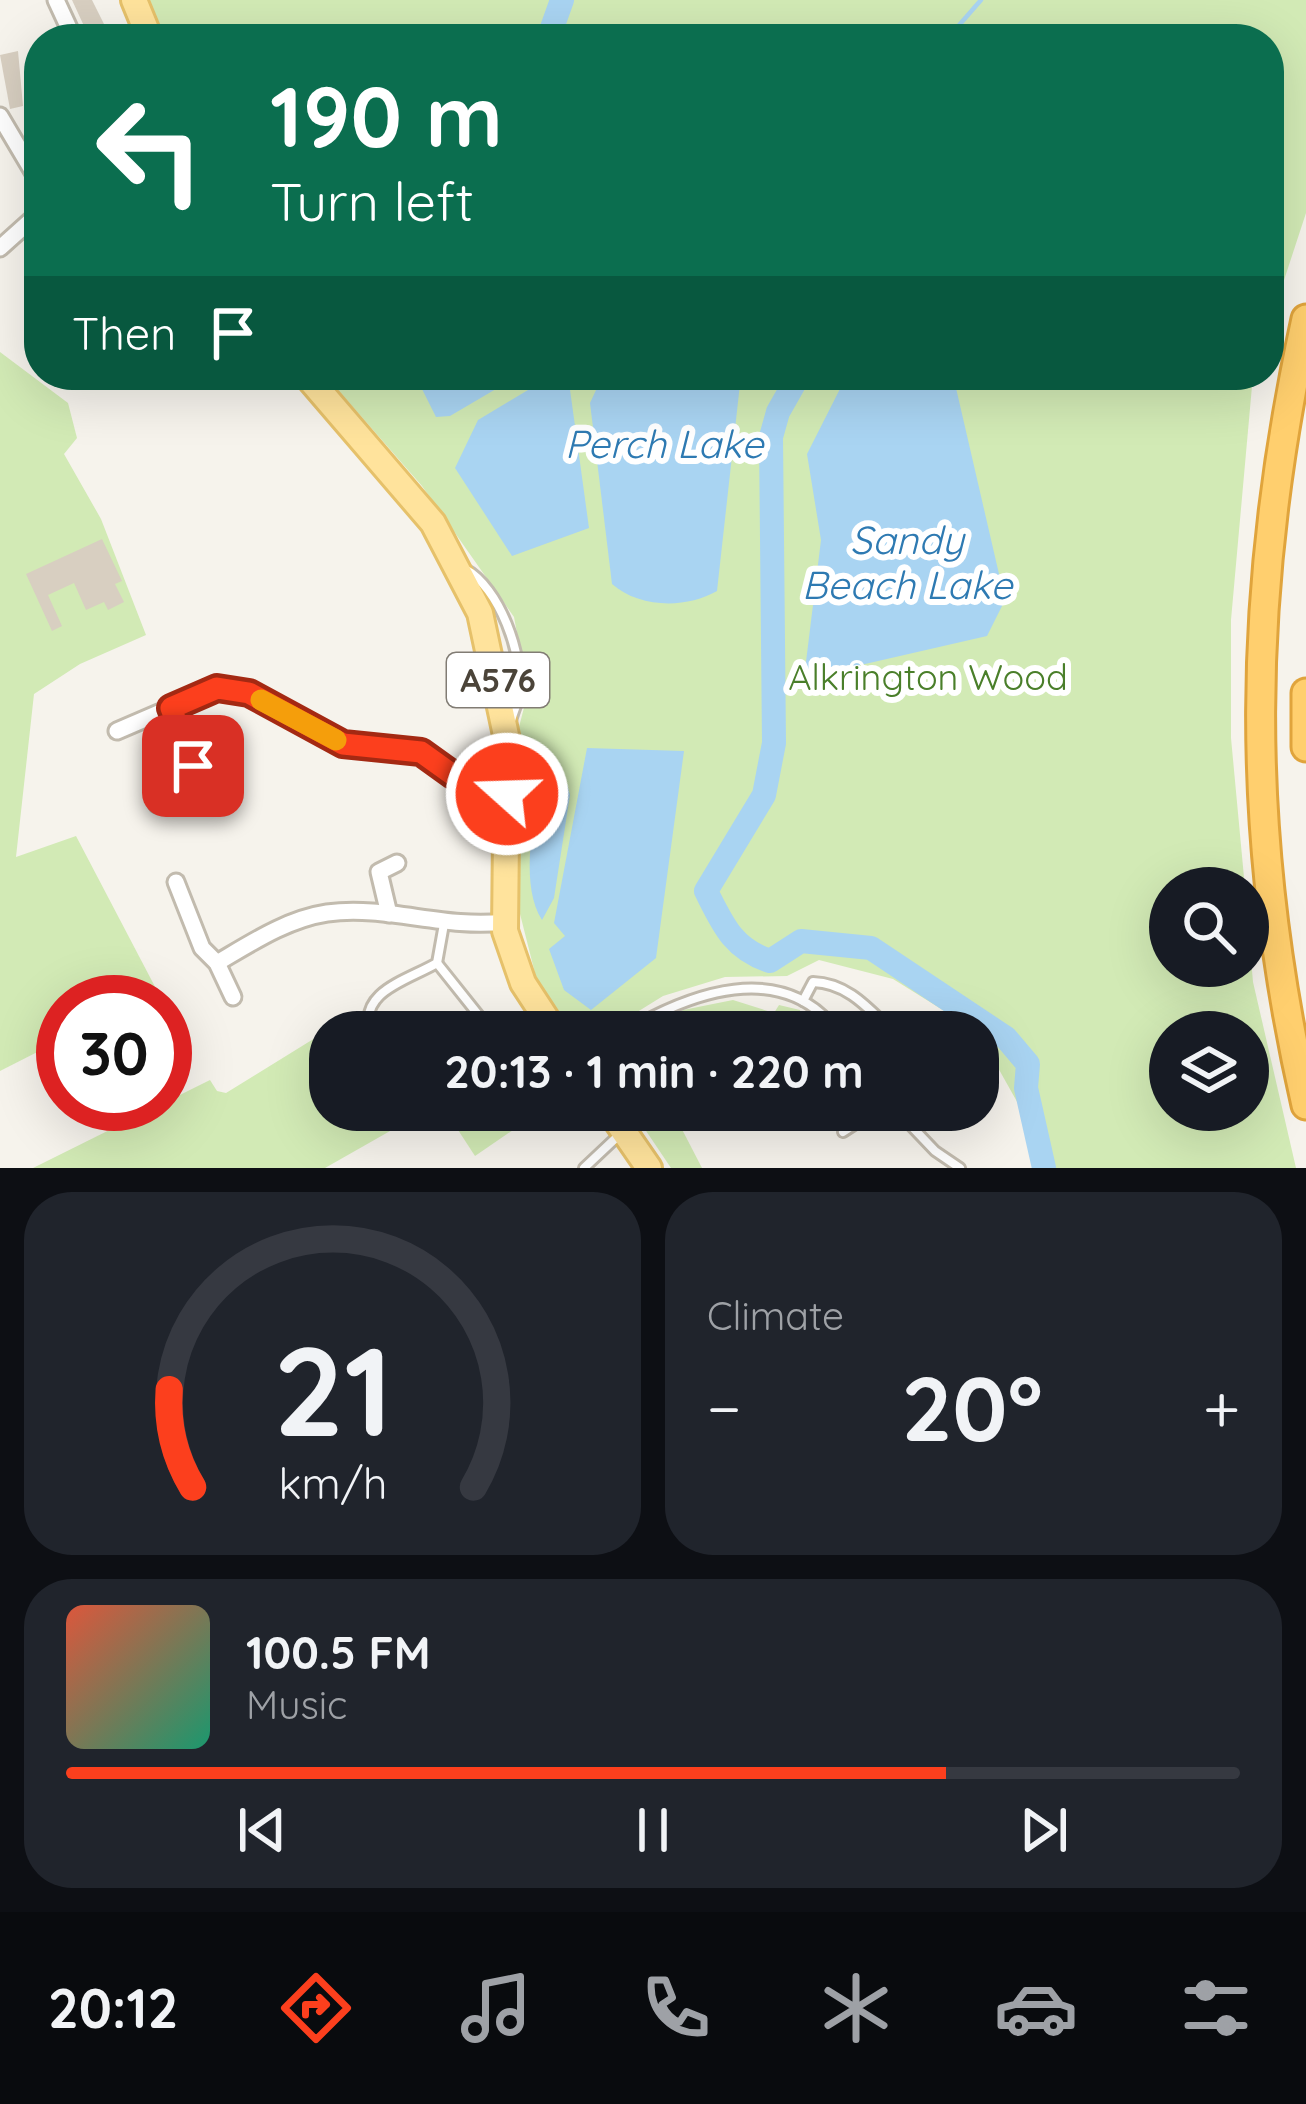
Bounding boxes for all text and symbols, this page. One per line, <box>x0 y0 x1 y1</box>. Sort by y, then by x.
text: 190 m <box>270 63 503 168</box>
icon: left <box>72 72 228 228</box>
text: Turn left <box>270 167 474 235</box>
icon: arrive <box>200 300 266 366</box>
text: Then <box>72 305 176 361</box>
water label: Perch Lake <box>565 419 765 468</box>
water label: Sandy Beach Lake <box>802 515 1014 609</box>
road number: A576 <box>447 653 549 707</box>
park label: Alkrington Wood <box>788 654 1068 699</box>
pin <box>142 715 244 817</box>
position arrow <box>444 731 570 857</box>
icon: arrive <box>160 733 226 799</box>
map controls <box>1149 867 1269 1131</box>
button: search <box>1149 867 1269 987</box>
speed limit sign: 30 <box>36 975 192 1131</box>
button: layers <box>1149 1011 1269 1131</box>
text: 20:13 · 1 min · 220 m <box>444 1043 864 1099</box>
text: Climate <box>707 1291 844 1340</box>
text: 21 <box>273 1311 392 1467</box>
text: 20° <box>901 1351 1043 1464</box>
text: − <box>707 1366 741 1449</box>
text: + <box>1203 1366 1240 1449</box>
text: km/h <box>278 1455 387 1509</box>
text: 100.5 FM <box>246 1624 431 1680</box>
text: Music <box>246 1680 347 1729</box>
icon: previous <box>229 1797 295 1863</box>
icon: pause <box>620 1797 686 1863</box>
icon: next <box>1011 1797 1077 1863</box>
icon: directions <box>274 1966 358 2050</box>
icon: music <box>454 1966 538 2050</box>
icon: phone <box>634 1966 718 2050</box>
icon: climate <box>814 1966 898 2050</box>
icon: car <box>994 1966 1078 2050</box>
icon: filters <box>1174 1966 1258 2050</box>
text: 20:12 <box>48 1974 178 2042</box>

